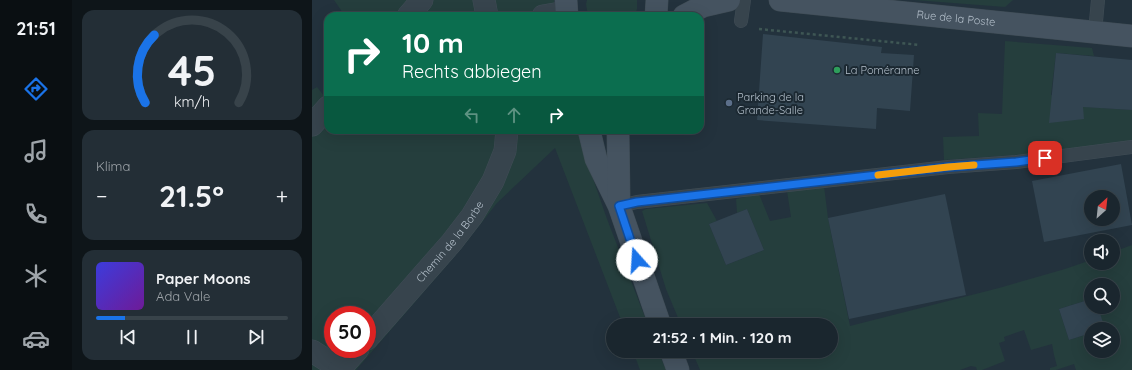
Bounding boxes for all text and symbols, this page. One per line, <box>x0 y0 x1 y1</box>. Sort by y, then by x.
street label: Rue de la Poste <box>916 7 996 29</box>
text: 21:51 <box>16 17 56 40</box>
text: 10 m <box>402 25 464 60</box>
icon: right <box>336 28 388 80</box>
text: 45 <box>168 44 216 96</box>
text: Rechts abbiegen <box>402 60 542 83</box>
place label: La Poméranne <box>845 63 920 77</box>
marker: La Poméranne <box>832 65 842 75</box>
icon: directions <box>22 75 50 103</box>
place label: Parking de la Grande-Salle <box>737 90 804 117</box>
text: km/h <box>174 93 210 111</box>
marker: Parking de la Grande-Salle <box>724 98 734 108</box>
icon: left <box>461 104 483 126</box>
icon: ahead <box>503 104 525 126</box>
icon: right <box>545 104 567 126</box>
icon: music <box>22 137 50 165</box>
pin <box>1028 141 1062 175</box>
icon: arrive <box>1034 147 1056 169</box>
text: Klima <box>96 158 130 174</box>
text: 21.5° <box>159 177 224 215</box>
text: − <box>96 182 107 210</box>
text: + <box>276 182 288 210</box>
north arrow <box>1084 190 1120 226</box>
map controls <box>1084 190 1120 358</box>
street label: Chemin de la Borbe <box>413 198 486 285</box>
icon: phone <box>22 200 50 228</box>
button: sound <box>1084 234 1120 270</box>
position arrow <box>616 239 658 281</box>
icon: climate <box>22 262 50 290</box>
text: Paper Moons <box>156 269 251 288</box>
button: search <box>1084 278 1120 314</box>
text: Ada Vale <box>156 288 210 304</box>
speed limit sign: 50 <box>324 306 376 358</box>
button: layers <box>1084 322 1120 358</box>
icon: car <box>22 325 50 353</box>
icon: previous <box>117 326 139 348</box>
icon: pause <box>181 326 203 348</box>
icon: next <box>245 326 267 348</box>
text: 21:52 · 1 Min. · 120 m <box>652 328 792 347</box>

